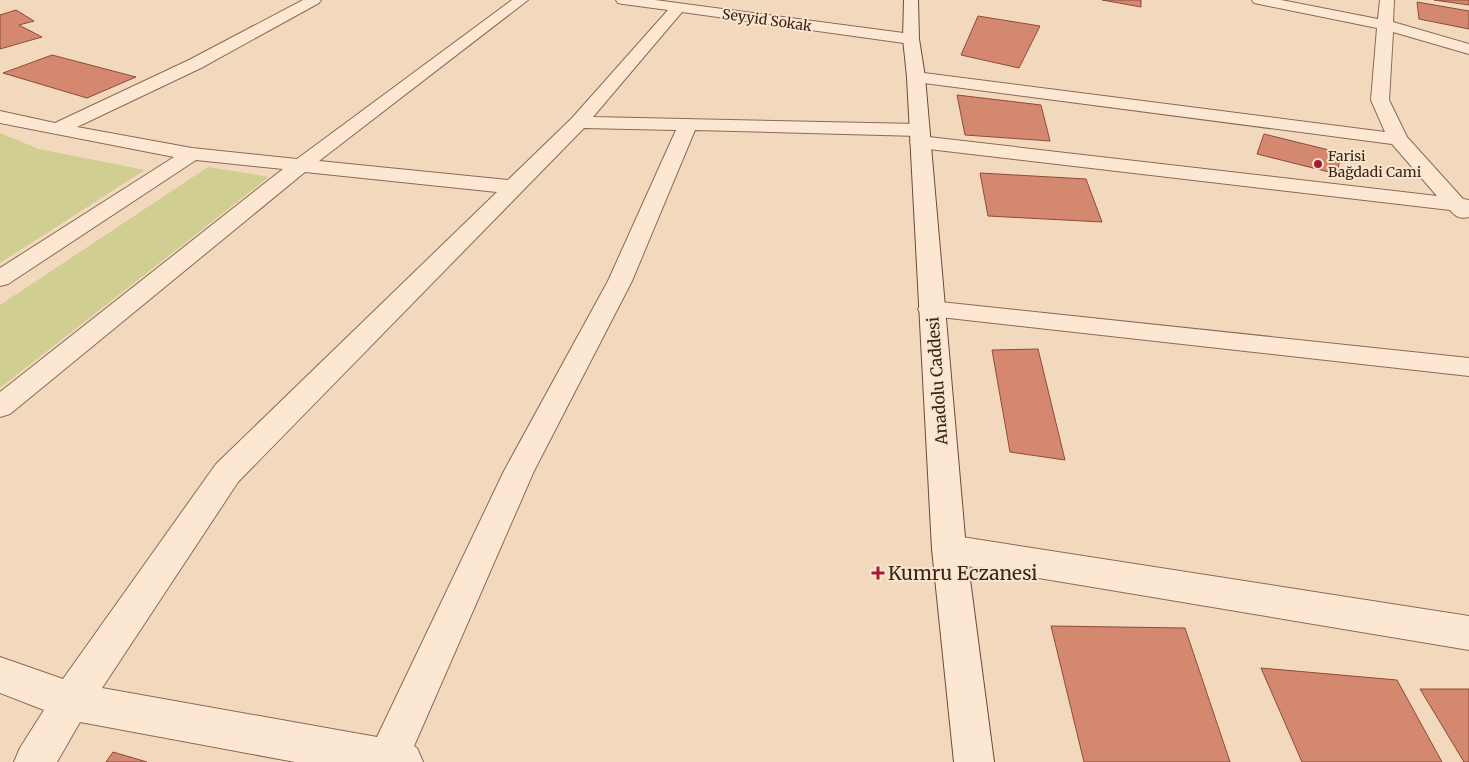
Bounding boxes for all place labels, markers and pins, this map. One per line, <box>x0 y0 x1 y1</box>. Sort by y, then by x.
place label: Farisi Bağdadi Cami <box>1328 147 1422 181</box>
marker: Farisi Bağdadi Cami <box>1312 158 1324 170</box>
place label: Kumru Eczanesi <box>888 561 1037 585</box>
marker: Kumru Eczanesi <box>872 567 884 579</box>

